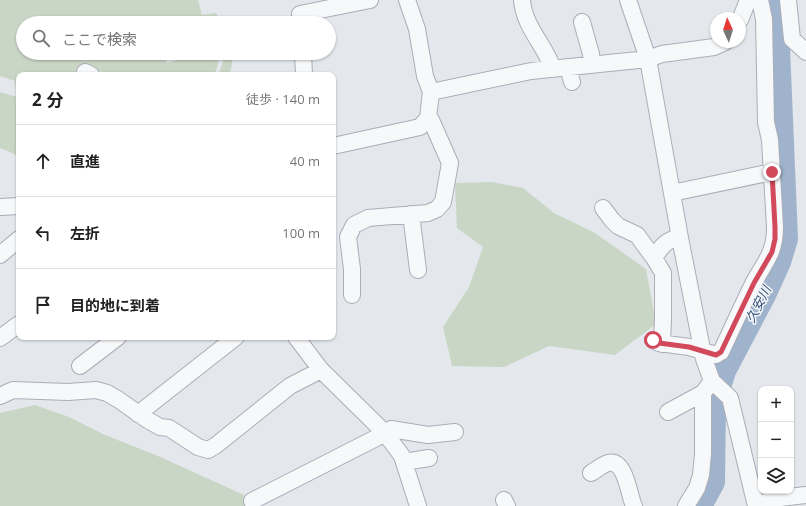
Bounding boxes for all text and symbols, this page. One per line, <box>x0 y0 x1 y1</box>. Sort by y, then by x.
north arrow <box>710 12 746 48</box>
search box <box>16 16 336 60</box>
icon: search <box>30 27 52 49</box>
text: ここで検索 <box>62 29 137 49</box>
text: 2 分 <box>32 88 63 111</box>
text: 徒歩 · 140 m <box>246 90 320 108</box>
icon: ahead <box>32 150 54 172</box>
text: 直進 <box>70 151 100 171</box>
text: 40 m <box>290 152 320 170</box>
route end <box>763 163 781 181</box>
icon: left <box>32 222 54 244</box>
text: 左折 <box>70 223 100 243</box>
text: 100 m <box>282 224 320 242</box>
water label: 久安川 <box>741 281 776 325</box>
icon: arrive <box>32 294 54 316</box>
text: 目的地に到着 <box>70 295 160 315</box>
route start <box>644 331 662 349</box>
map controls <box>758 386 794 494</box>
button: + <box>758 386 794 422</box>
button: − <box>758 422 794 458</box>
button: layers <box>758 458 794 494</box>

